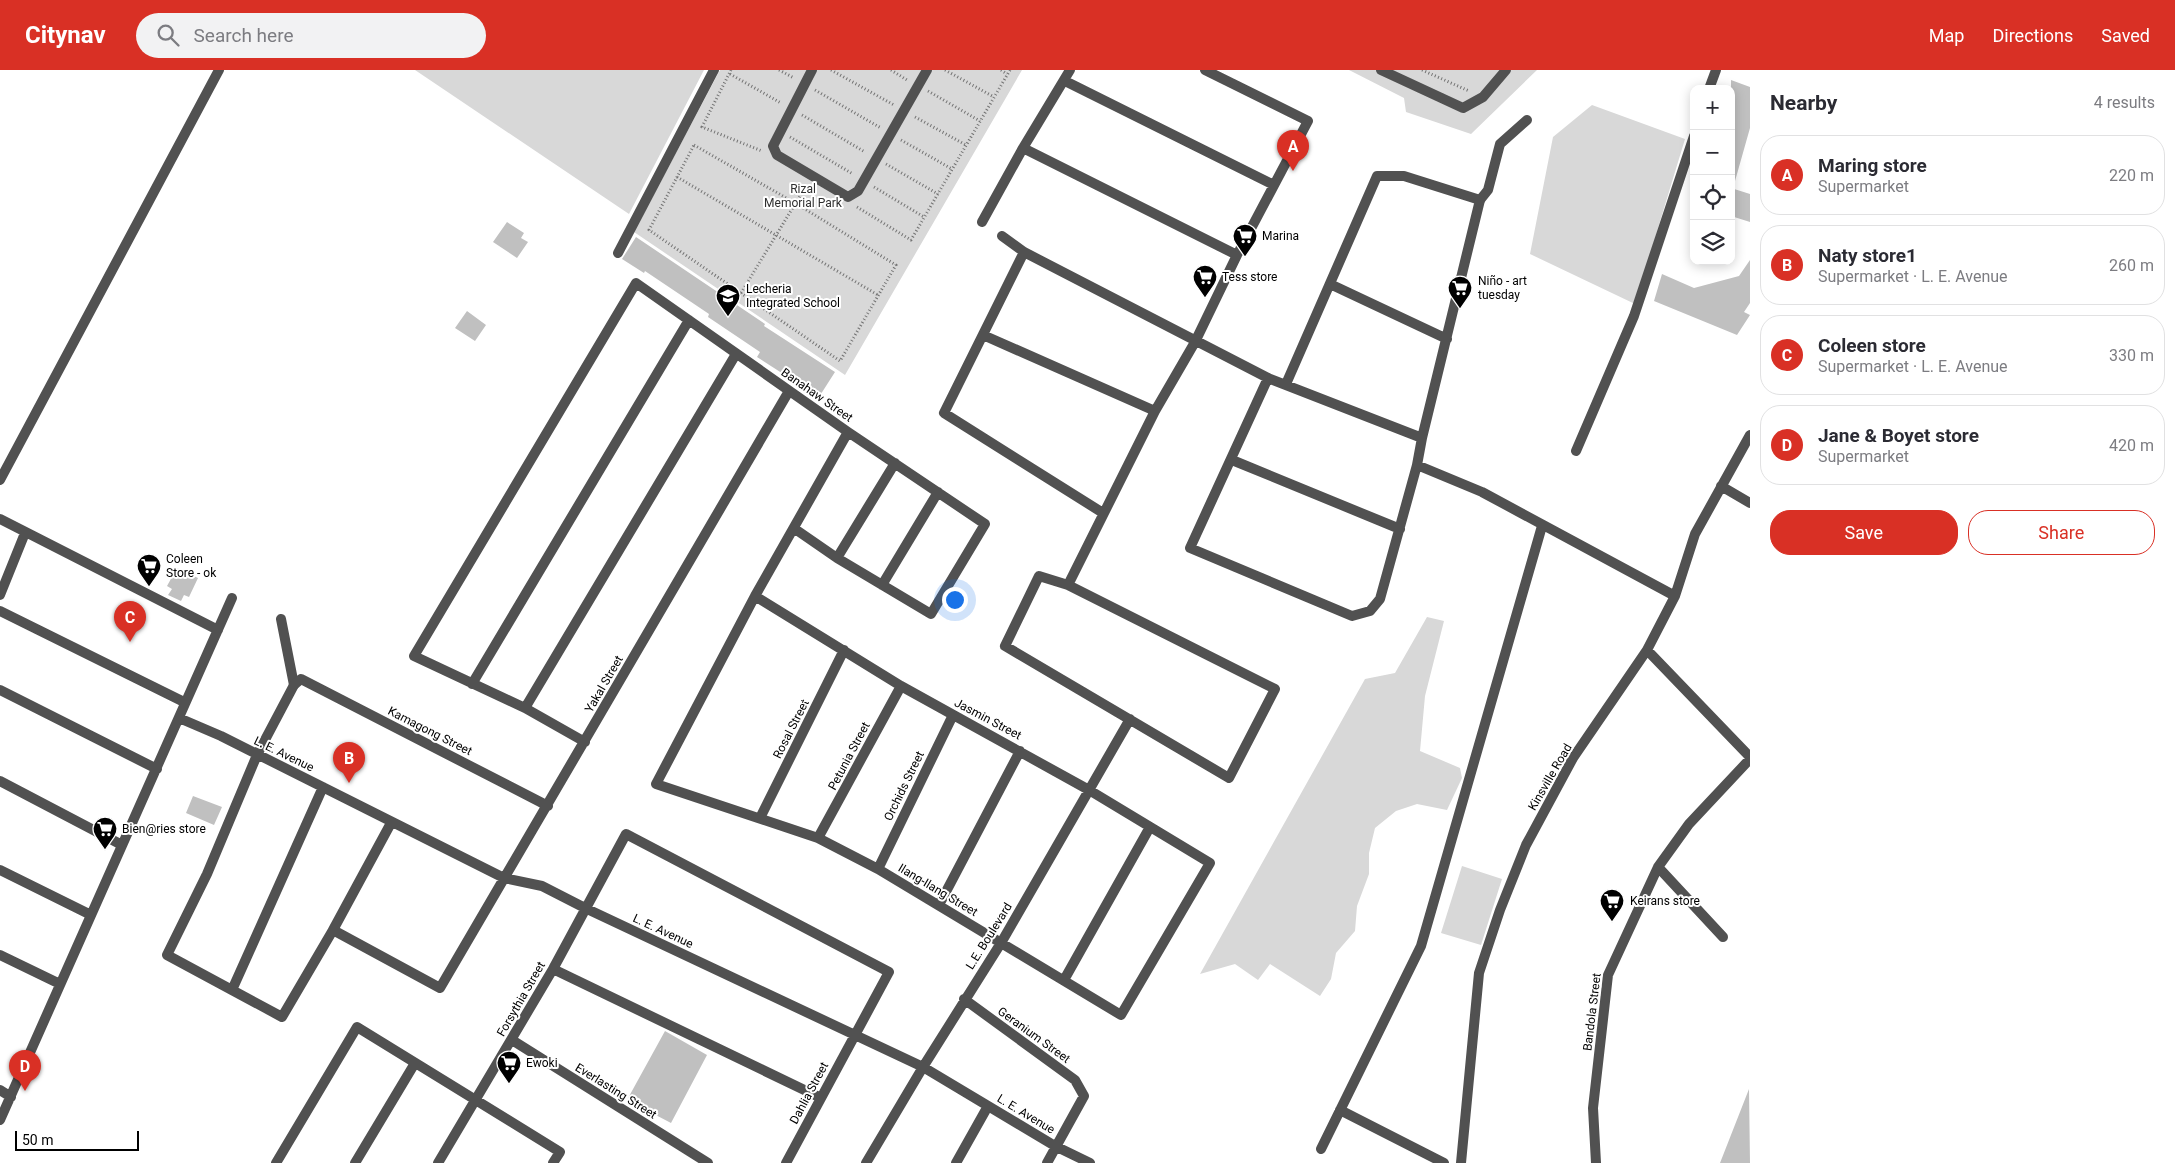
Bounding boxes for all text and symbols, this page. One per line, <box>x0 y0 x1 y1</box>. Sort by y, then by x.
search box <box>136 13 486 58</box>
text: Citynav <box>25 21 106 49</box>
icon: search <box>154 21 182 49</box>
text: Search here <box>194 24 294 47</box>
text: Map <box>1929 25 1964 46</box>
text: Directions <box>1992 25 2073 46</box>
text: Saved <box>2101 25 2150 46</box>
map controls <box>1690 85 1735 265</box>
button: + <box>1690 85 1735 130</box>
text: Nearby <box>1770 91 1837 115</box>
text: 4 results <box>2094 93 2155 112</box>
pin: A <box>1277 130 1309 171</box>
button: − <box>1690 130 1735 175</box>
text: Maring store <box>1818 154 1927 177</box>
text: A <box>1782 166 1792 185</box>
text: 220 m <box>2109 166 2154 185</box>
button: locate <box>1690 175 1735 220</box>
text: Supermarket <box>1818 177 1909 196</box>
park label: Rizal Memorial Park <box>764 182 843 210</box>
button: layers <box>1690 220 1735 265</box>
supermarket icon: Marina <box>1232 223 1258 257</box>
place label: Marina <box>1262 229 1299 243</box>
text: Naty store1 <box>1818 244 1917 267</box>
text: B <box>1782 256 1792 275</box>
text: 260 m <box>2109 256 2154 275</box>
supermarket icon: Tess store <box>1192 264 1218 298</box>
text: Supermarket · L. E. Avenue <box>1818 267 2008 286</box>
place label: Tess store <box>1222 270 1277 284</box>
place label: Niño - art tuesday <box>1478 274 1527 302</box>
supermarket icon: Niño - art tuesday <box>1447 275 1473 309</box>
place label: Lecheria Integrated School <box>746 282 840 310</box>
school or university icon: Lecheria Integrated School <box>715 283 741 317</box>
text: Coleen store <box>1818 334 1926 357</box>
text: C <box>1782 346 1792 365</box>
text: 330 m <box>2109 346 2154 365</box>
text: Supermarket · L. E. Avenue <box>1818 357 2008 376</box>
street label: Banahaw Street <box>779 365 855 425</box>
text: Jane & Boyet store <box>1818 424 1979 447</box>
text: D <box>1782 436 1792 455</box>
text: 420 m <box>2109 436 2154 455</box>
text: Supermarket <box>1818 447 1909 466</box>
button: Save <box>1770 510 1958 555</box>
button: Share <box>1968 510 2155 555</box>
place label: Coleen Store - ok <box>166 552 217 580</box>
supermarket icon: Coleen Store - ok <box>136 553 162 587</box>
your location <box>942 587 968 613</box>
pin: C <box>114 601 146 642</box>
street label: Yakal Street <box>582 653 626 715</box>
street label: Jasmin Street <box>952 695 1024 743</box>
street label: Rosal Street <box>770 697 812 761</box>
street label: Kamagong Street <box>386 704 475 758</box>
street label: Petunia Street <box>825 719 873 792</box>
street label: L. E. Avenue <box>252 734 316 774</box>
street label: Kinsville Road <box>1525 741 1575 813</box>
pin: B <box>333 742 365 783</box>
street label: Orchids Street <box>881 749 927 823</box>
supermarket icon: Bien@ries store <box>92 816 118 850</box>
place label: Bien@ries store <box>122 822 206 836</box>
street label: Ilang-Ilang Street <box>896 861 980 919</box>
supermarket icon: Keirans store <box>1599 888 1625 922</box>
place label: Keirans store <box>1630 894 1700 908</box>
street label: L.E. Boulevard <box>963 900 1015 972</box>
street label: L. E. Avenue <box>631 911 695 951</box>
street label: Forsythia Street <box>494 959 548 1039</box>
street label: Bandola Street <box>1580 972 1604 1052</box>
street label: Geranium Street <box>995 1004 1073 1066</box>
pin: D <box>9 1050 41 1091</box>
supermarket icon: Ewoki <box>496 1050 522 1084</box>
place label: Ewoki <box>526 1056 558 1070</box>
street label: Everlasting Street <box>573 1060 659 1122</box>
street label: Dahlia Street <box>787 1060 831 1126</box>
street label: L. E. Avenue <box>995 1091 1057 1137</box>
scale bar <box>15 1128 139 1151</box>
text: 50 m <box>22 1132 54 1148</box>

